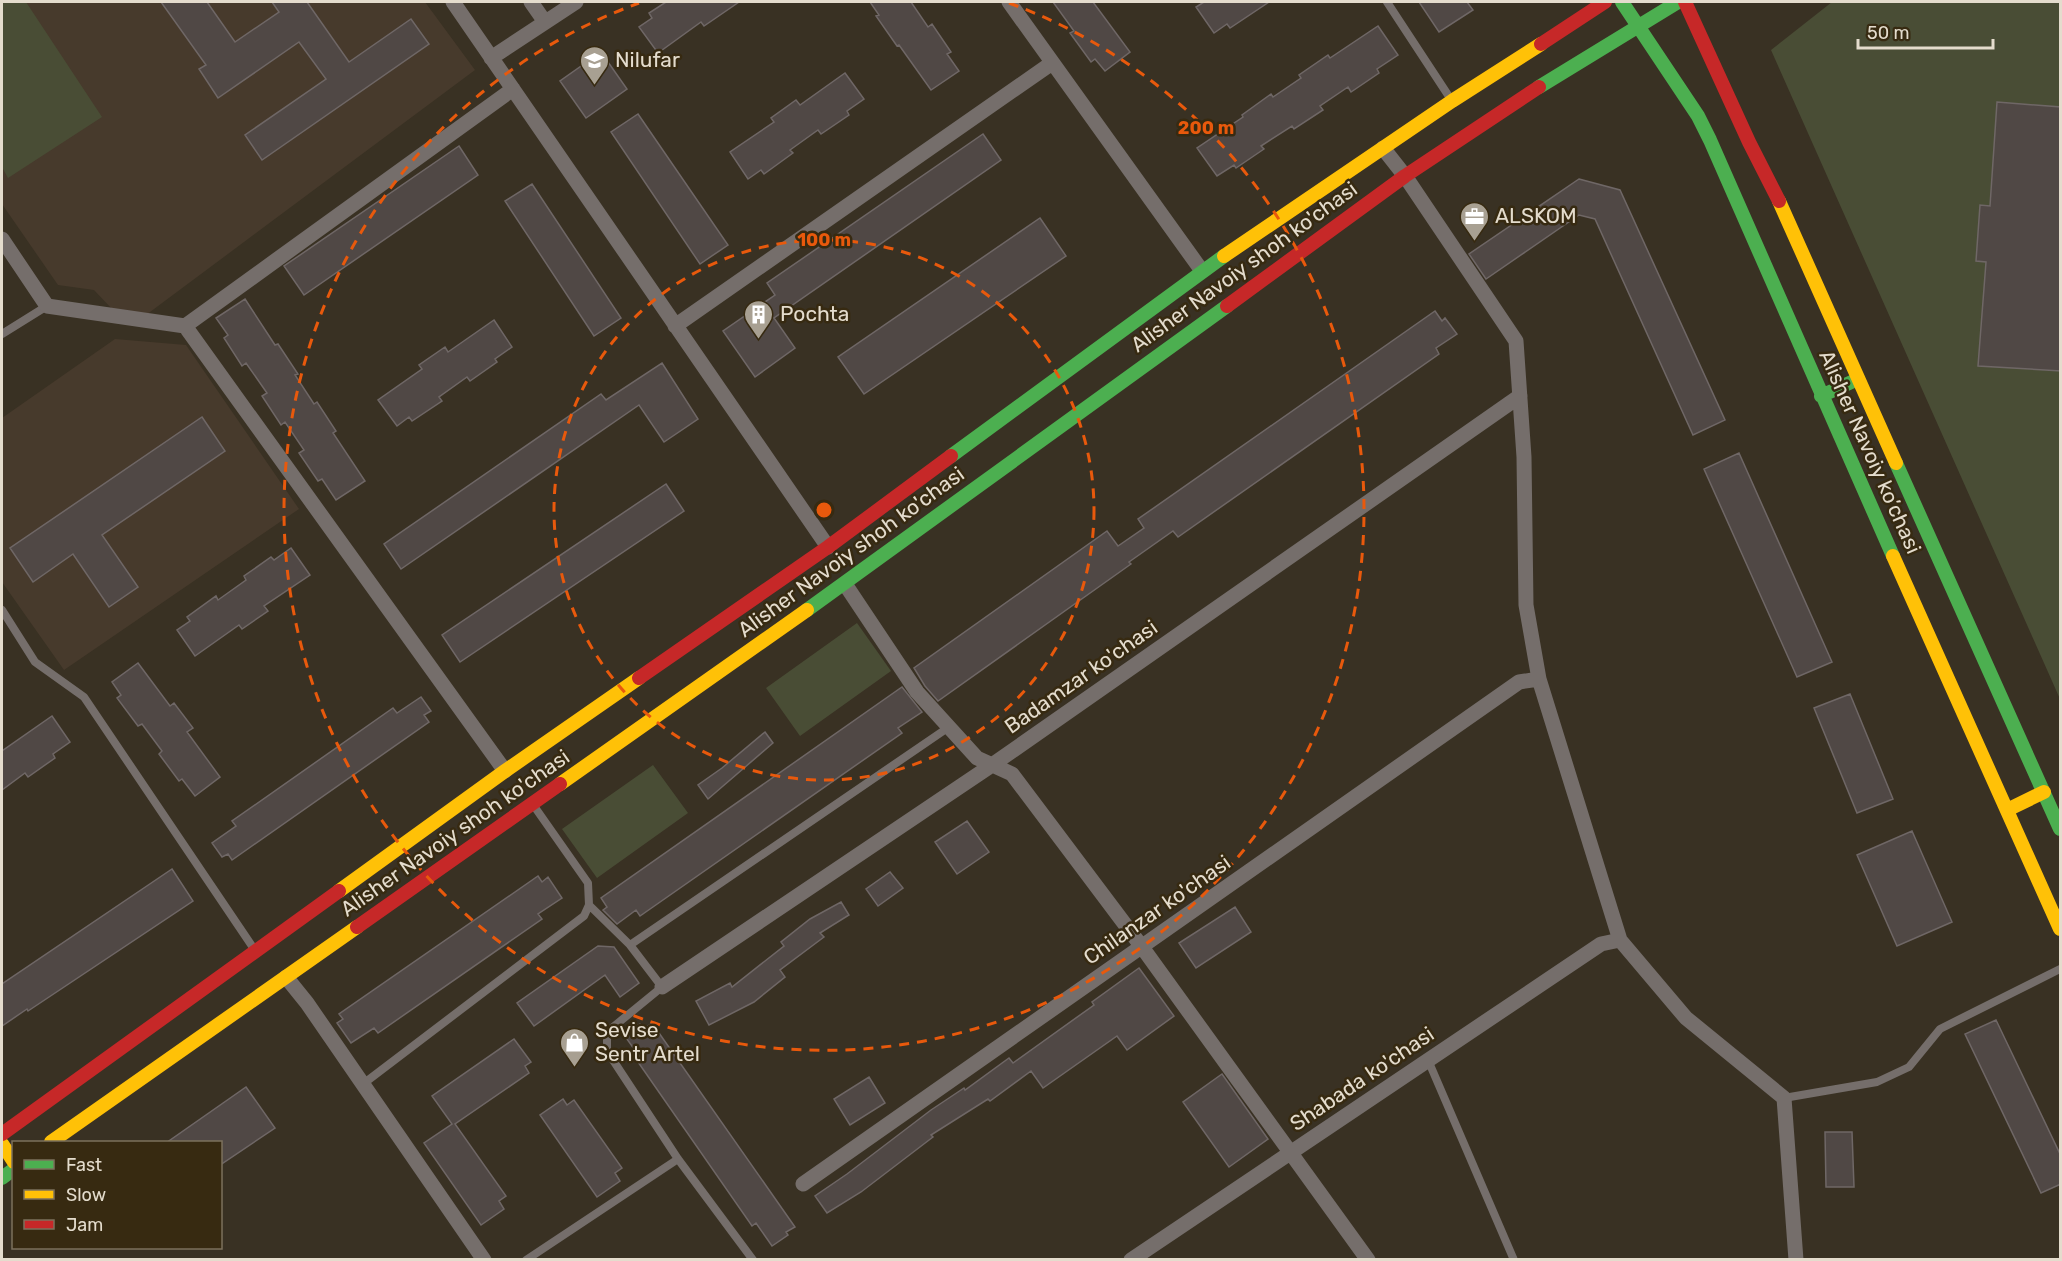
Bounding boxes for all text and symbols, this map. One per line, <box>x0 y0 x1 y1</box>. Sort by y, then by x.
scale bar <box>1858 12 1993 50</box>
text: 50 m <box>1867 22 1910 44</box>
school or university icon: Nilufar <box>578 44 610 86</box>
place label: Nilufar <box>615 47 680 72</box>
text: 200 m <box>1178 117 1234 139</box>
street label: Alisher Navoiy shoh ko'chasi <box>1126 176 1362 357</box>
office icon: ALSKOM <box>1458 200 1490 242</box>
place label: ALSKOM <box>1495 203 1577 228</box>
text: 100 m <box>797 229 851 251</box>
building icon: Pochta <box>743 298 775 340</box>
place label: Pochta <box>780 301 849 326</box>
street label: Alisher Navoiy ko’chasi <box>1814 346 1927 557</box>
street label: Alisher Navoiy shoh ko'chasi <box>733 461 969 642</box>
centre of rings <box>814 500 834 520</box>
street label: Badamzar ko'chasi <box>999 615 1162 739</box>
street label: Alisher Navoiy shoh ko'chasi <box>335 744 574 921</box>
street label: Chilanzar ko'chasi <box>1078 850 1235 970</box>
place label: Sevise Sentr Artel <box>595 1017 700 1066</box>
street label: Shabada ko'chasi <box>1285 1021 1438 1136</box>
shop icon: Sevise Sentr Artel <box>558 1026 590 1068</box>
legend <box>12 1141 222 1249</box>
text: Fast <box>66 1154 102 1176</box>
text: Slow <box>66 1184 106 1206</box>
text: Jam <box>66 1214 103 1236</box>

